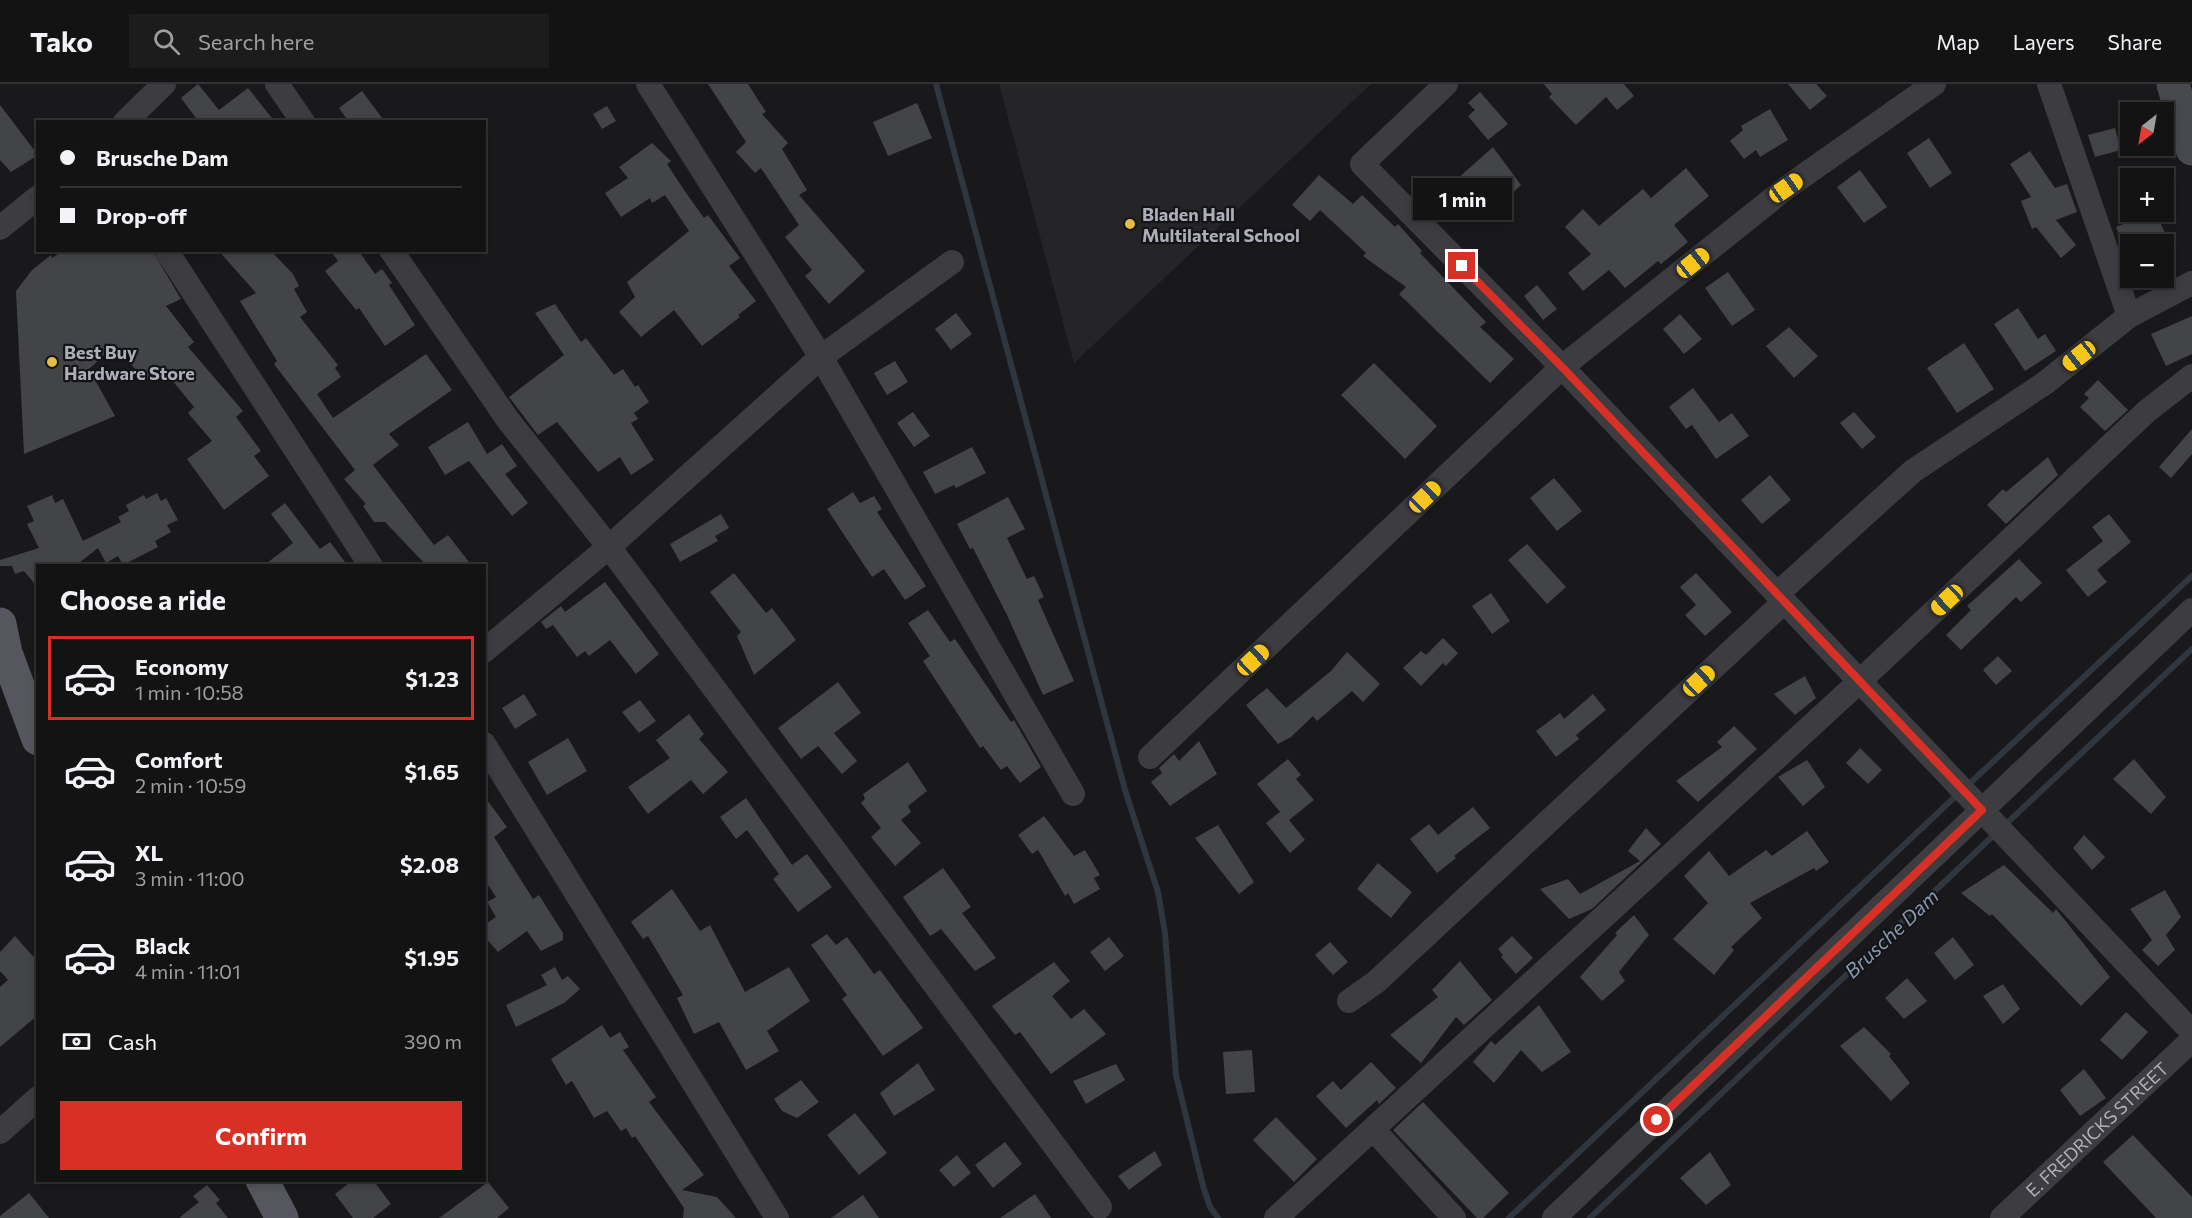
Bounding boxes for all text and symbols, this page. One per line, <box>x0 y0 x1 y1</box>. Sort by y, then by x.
search box <box>129 14 549 68</box>
text: Tako <box>30 24 93 58</box>
icon: search <box>150 25 183 58</box>
text: Search here <box>198 28 314 55</box>
text: Map <box>1936 29 1980 54</box>
text: Layers <box>2013 29 2075 54</box>
text: Share <box>2108 29 2162 54</box>
north arrow <box>2120 102 2174 156</box>
map controls <box>2120 102 2174 288</box>
text: Brusche Dam <box>96 144 229 171</box>
button: + <box>2120 168 2174 222</box>
car <box>1766 170 1806 206</box>
callout: 1 min <box>1412 179 1512 221</box>
text: 1 min <box>1439 187 1486 211</box>
text: Drop-off <box>96 202 187 229</box>
place label: Bladen Hall Multilateral School <box>1142 203 1300 246</box>
marker: Bladen Hall Multilateral School <box>1123 217 1137 231</box>
button: − <box>2120 234 2174 288</box>
car <box>1673 245 1713 281</box>
route end <box>1448 252 1475 279</box>
car <box>2059 338 2099 374</box>
place label: Best Buy Hardware Store <box>64 341 195 384</box>
marker: Best Buy Hardware Store <box>45 355 59 369</box>
car <box>1406 478 1444 516</box>
car <box>1928 581 1966 619</box>
text: Choose a ride <box>60 583 226 616</box>
car <box>1234 641 1272 679</box>
icon: car <box>63 651 117 705</box>
text: Economy <box>135 653 229 680</box>
car <box>1680 662 1718 700</box>
text: $1.23 <box>405 665 459 692</box>
text: 1 min · 10:58 <box>135 680 244 704</box>
icon: car <box>63 744 117 798</box>
text: Comfort <box>135 746 223 773</box>
text: $1.65 <box>404 758 459 785</box>
text: 2 min · 10:59 <box>135 773 246 797</box>
icon: car <box>63 837 117 891</box>
text: XL <box>135 839 163 866</box>
text: $2.08 <box>400 851 459 878</box>
text: 3 min · 11:00 <box>135 866 245 890</box>
water label: Brusche Dam <box>1839 883 1943 983</box>
icon: car <box>63 930 117 984</box>
text: Black <box>135 932 190 959</box>
text: $1.95 <box>404 944 459 971</box>
text: 4 min · 11:01 <box>135 959 241 983</box>
icon: cash <box>60 1025 93 1058</box>
text: Cash <box>108 1028 157 1055</box>
text: 390 m <box>404 1029 462 1053</box>
street label: E. FREDRICKS STREET <box>2021 1057 2173 1201</box>
button: Confirm <box>60 1101 462 1170</box>
route start <box>1643 1106 1670 1133</box>

